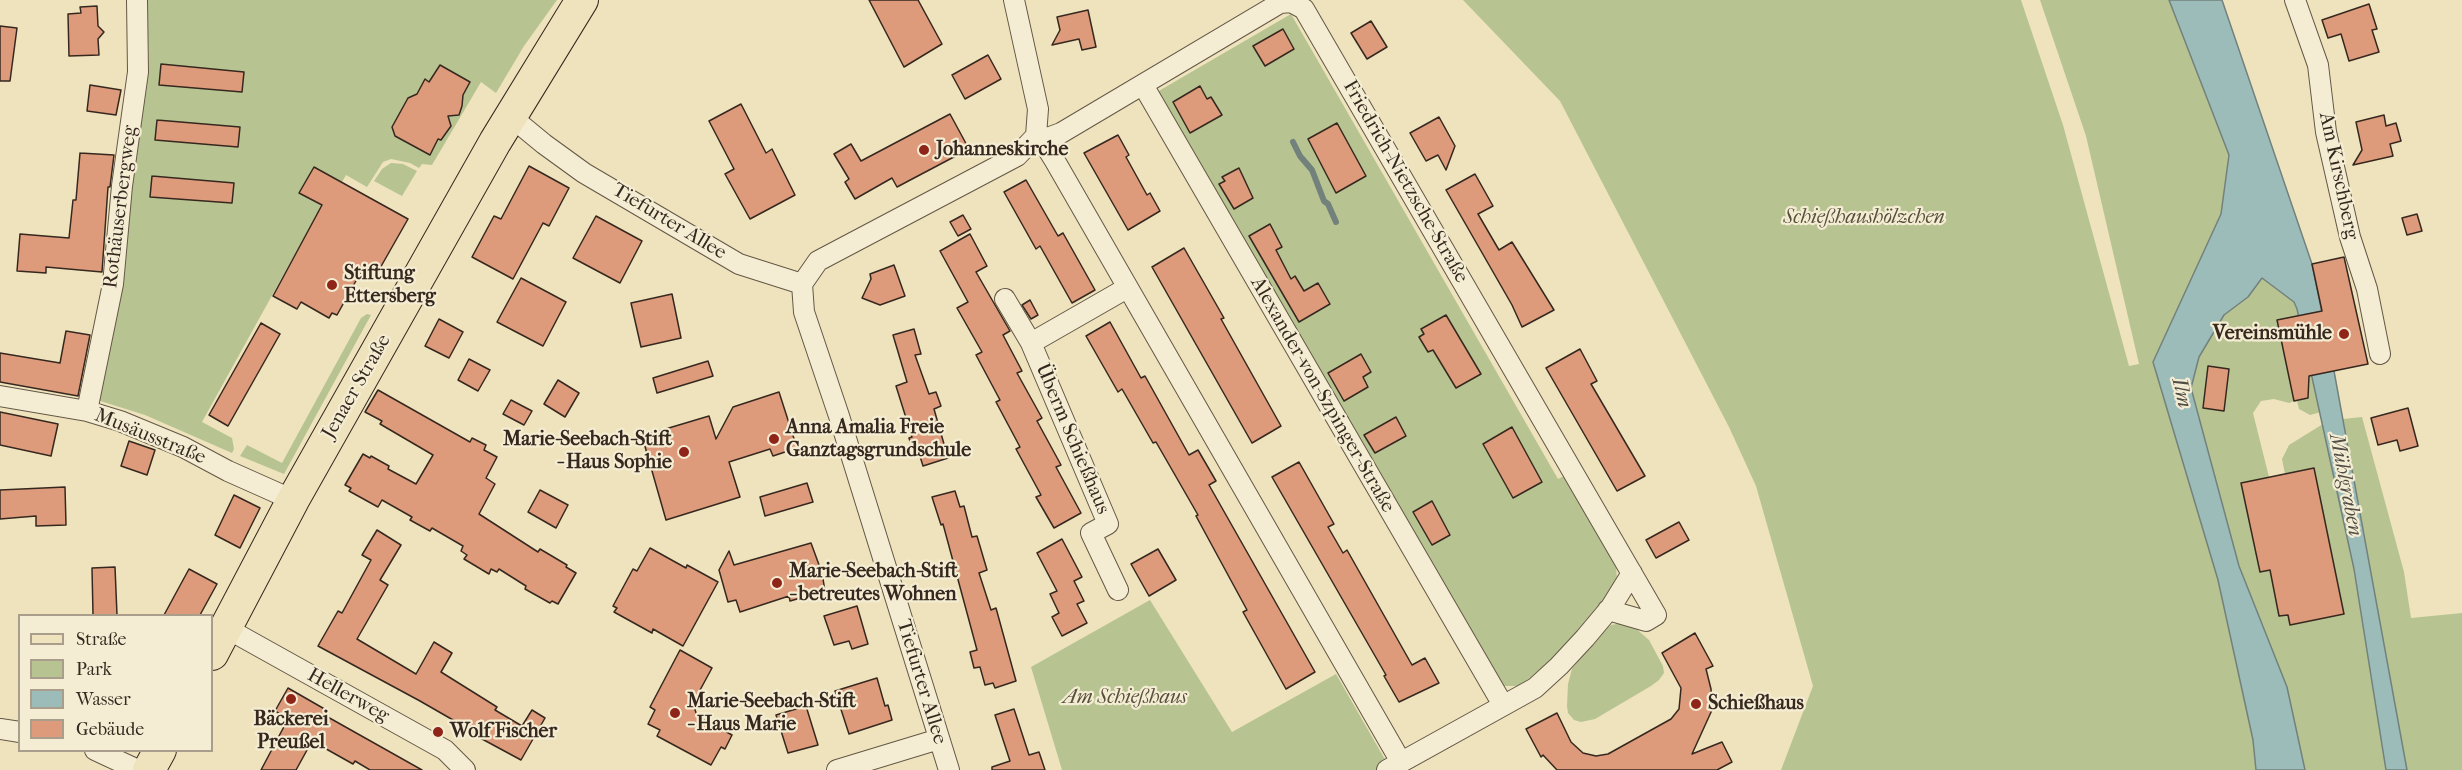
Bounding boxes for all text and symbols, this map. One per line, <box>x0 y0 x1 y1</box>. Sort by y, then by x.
street label: Friedrich-Nietzsche-Straße <box>1337 76 1473 288</box>
street label: Am Kirschberg <box>2313 110 2363 242</box>
street label: Rothäuserbergweg <box>99 124 143 290</box>
place label: Johanneskirche <box>936 138 1068 162</box>
marker: Johanneskirche <box>917 143 931 157</box>
street label: Tiefurter Allee <box>608 179 730 265</box>
park label: Schießhaushölzchen <box>1783 206 1945 230</box>
place label: Stiftung Ettersberg <box>344 262 436 309</box>
street label: Alexander-von-Szpinger-Straße <box>1245 273 1399 517</box>
marker: Stiftung Ettersberg <box>325 278 339 292</box>
place label: Vereinsmühle <box>2213 322 2332 346</box>
marker: Vereinsmühle <box>2337 327 2351 341</box>
street label: Jenaer Straße <box>317 331 397 443</box>
street label: Überm Schießhaus <box>1029 360 1115 518</box>
water label: Ilm <box>2165 375 2197 411</box>
street label: Musäusstraße <box>91 404 209 470</box>
place label: Anna Amalia Freie Ganztagsgrundschule <box>786 416 971 463</box>
place label: Marie-Seebach-Stift - Haus Sophie <box>503 428 672 475</box>
marker: Anna Amalia Freie Ganztagsgrundschule <box>767 432 781 446</box>
water label: Mühlgraben <box>2323 432 2367 538</box>
marker: Marie-Seebach-Stift - Haus Sophie <box>677 445 691 459</box>
place label: Marie-Seebach-Stift - betreutes Wohnen <box>789 560 958 607</box>
marker: Marie-Seebach-Stift - betreutes Wohnen <box>770 576 784 590</box>
legend <box>18 614 213 752</box>
street label: Tiefurter Allee <box>891 617 951 747</box>
text: Straße <box>76 629 126 650</box>
text: Park <box>76 659 112 680</box>
street label: Hellerweg <box>303 664 393 728</box>
park label: Am Schießhaus <box>1063 686 1187 710</box>
text: Wasser <box>76 689 131 710</box>
place label: Marie-Seebach-Stift - Haus Marie <box>687 690 856 737</box>
marker: Bäckerei Preußel <box>284 692 298 706</box>
place label: Schießhaus <box>1708 692 1804 716</box>
marker: Schießhaus <box>1689 697 1703 711</box>
marker: Marie-Seebach-Stift - Haus Marie <box>668 706 682 720</box>
place label: Bäckerei Preußel <box>253 708 329 755</box>
text: Gebäude <box>76 719 144 740</box>
place label: Wolf Fischer <box>450 720 557 744</box>
marker: Wolf Fischer <box>431 725 445 739</box>

